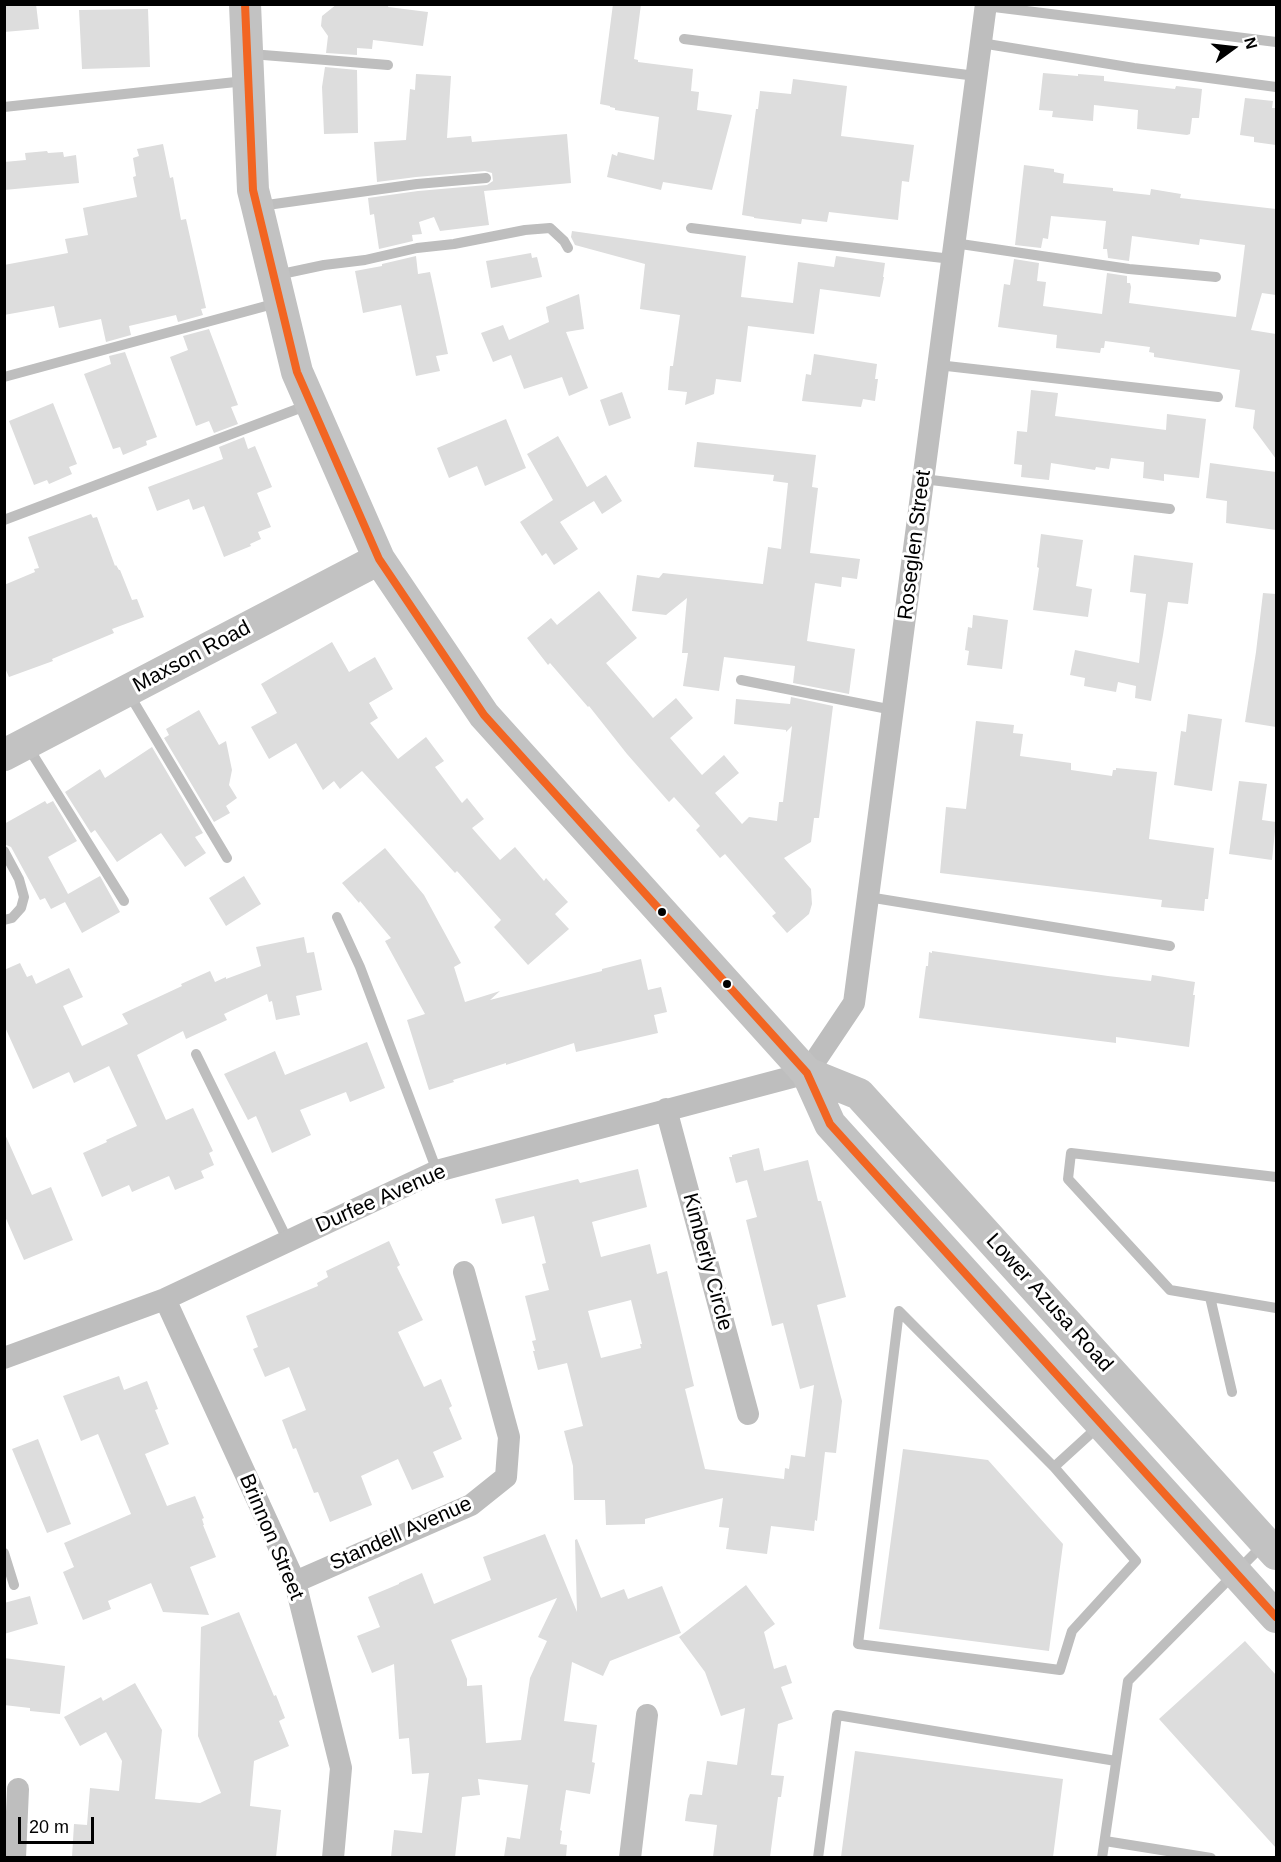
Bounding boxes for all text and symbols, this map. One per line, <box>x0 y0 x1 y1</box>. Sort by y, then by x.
north arrow <box>1203 18 1263 78</box>
text: N <box>1241 35 1261 51</box>
street label: Roseglen Street <box>893 469 937 621</box>
street label: Maxson Road <box>129 615 255 699</box>
unlabelled marker <box>656 906 668 918</box>
unlabelled marker <box>721 978 733 990</box>
street label: Durfee Avenue <box>312 1159 450 1239</box>
street label: Kimberly Circle <box>677 1191 737 1333</box>
street label: Lower Azusa Road <box>980 1229 1118 1377</box>
street label: Brinnon Street <box>233 1470 309 1604</box>
street label: Standell Avenue <box>326 1491 476 1577</box>
scale bar <box>21 1805 98 1843</box>
text: 20 m <box>29 1817 69 1837</box>

